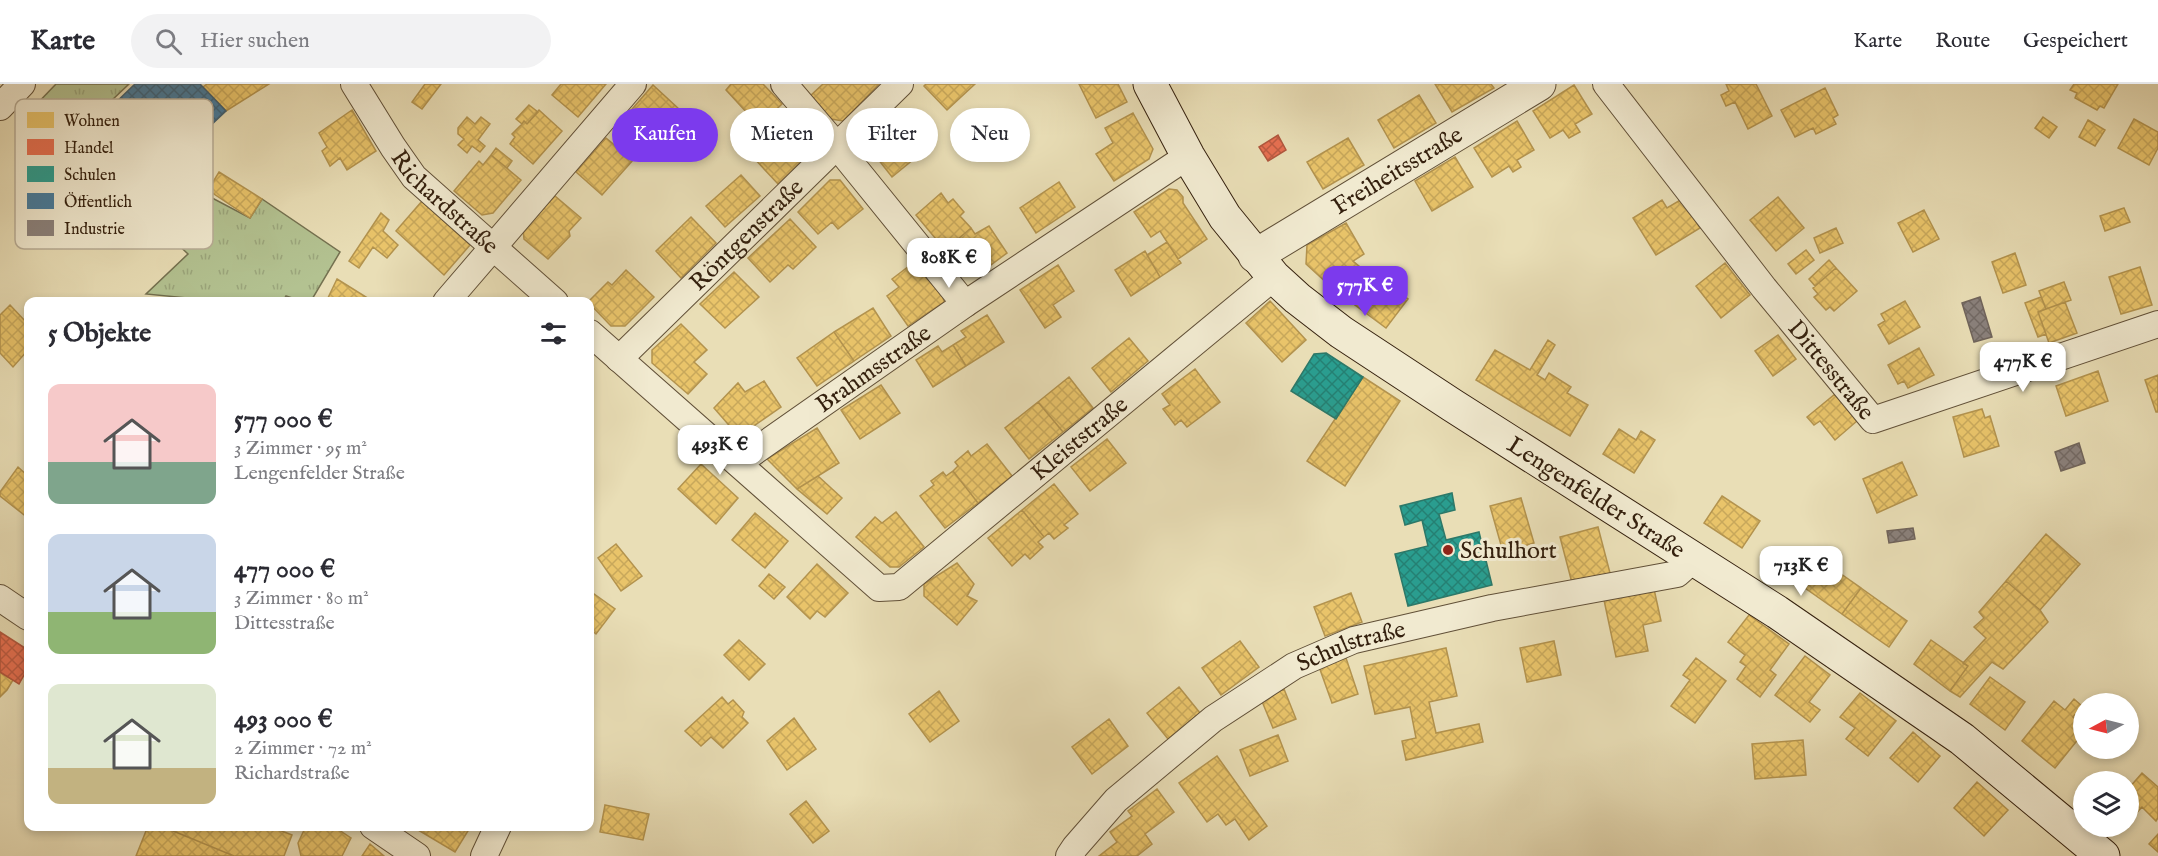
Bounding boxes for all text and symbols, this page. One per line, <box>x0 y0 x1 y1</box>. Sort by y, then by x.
search box <box>131 14 551 68</box>
text: Karte <box>30 24 95 59</box>
icon: search <box>152 25 185 58</box>
text: Hier suchen <box>200 27 310 55</box>
text: Karte <box>1853 28 1902 55</box>
text: Route <box>1935 28 1990 55</box>
text: Gespeichert <box>2023 28 2128 55</box>
legend <box>15 99 213 249</box>
chip: Kaufen <box>612 108 718 162</box>
chip: Mieten <box>730 108 834 162</box>
chip: Filter <box>846 108 938 162</box>
chip: Neu <box>950 108 1030 162</box>
text: Wohnen <box>64 112 120 132</box>
street label: Freiheitsstraße <box>1327 120 1469 223</box>
text: Handel <box>64 139 114 159</box>
street label: Richardstraße <box>383 144 505 262</box>
text: Schulen <box>64 166 116 186</box>
street label: Röntgenstraße <box>684 173 811 298</box>
text: Öffentlich <box>64 192 133 213</box>
text: Industrie <box>64 220 125 240</box>
pin: 808K € <box>900 238 998 289</box>
text: 808K € <box>921 245 977 270</box>
pin: 577K € <box>1316 266 1414 317</box>
text: 577K € <box>1337 273 1393 298</box>
street label: Dittesstraße <box>1780 314 1881 427</box>
text: 5 Objekte <box>48 317 151 350</box>
icon: filters <box>537 317 570 350</box>
street label: Brahmsstraße <box>810 318 938 421</box>
pin: 477K € <box>1974 342 2072 393</box>
text: 477K € <box>1994 349 2052 374</box>
street label: Kleiststraße <box>1025 390 1135 489</box>
text: 577 000 € <box>234 403 333 436</box>
icon: home <box>96 408 168 480</box>
pin: 493K € <box>671 425 769 476</box>
street label: Lengenfelder Straße <box>1501 430 1690 566</box>
text: 493K € <box>692 432 748 457</box>
text: 3 Zimmer · 95 m² <box>234 436 367 461</box>
text: Lengenfelder Straße <box>234 461 405 486</box>
place label: Schulhort <box>1460 536 1557 567</box>
marker: Schulhort <box>1441 543 1455 557</box>
pin: 713K € <box>1752 546 1850 597</box>
text: 477 000 € <box>234 553 335 586</box>
text: 713K € <box>1774 553 1828 578</box>
icon: home <box>96 558 168 630</box>
text: 3 Zimmer · 80 m² <box>234 586 369 611</box>
text: Dittesstraße <box>234 611 335 636</box>
street label: Schulstraße <box>1292 615 1409 680</box>
north arrow <box>2073 693 2139 759</box>
map controls <box>2073 693 2139 837</box>
text: 493 000 € <box>234 703 333 736</box>
icon: home <box>96 708 168 780</box>
text: 2 Zimmer · 72 m² <box>234 736 372 761</box>
text: Richardstraße <box>234 761 350 786</box>
button: layers <box>2073 771 2139 837</box>

